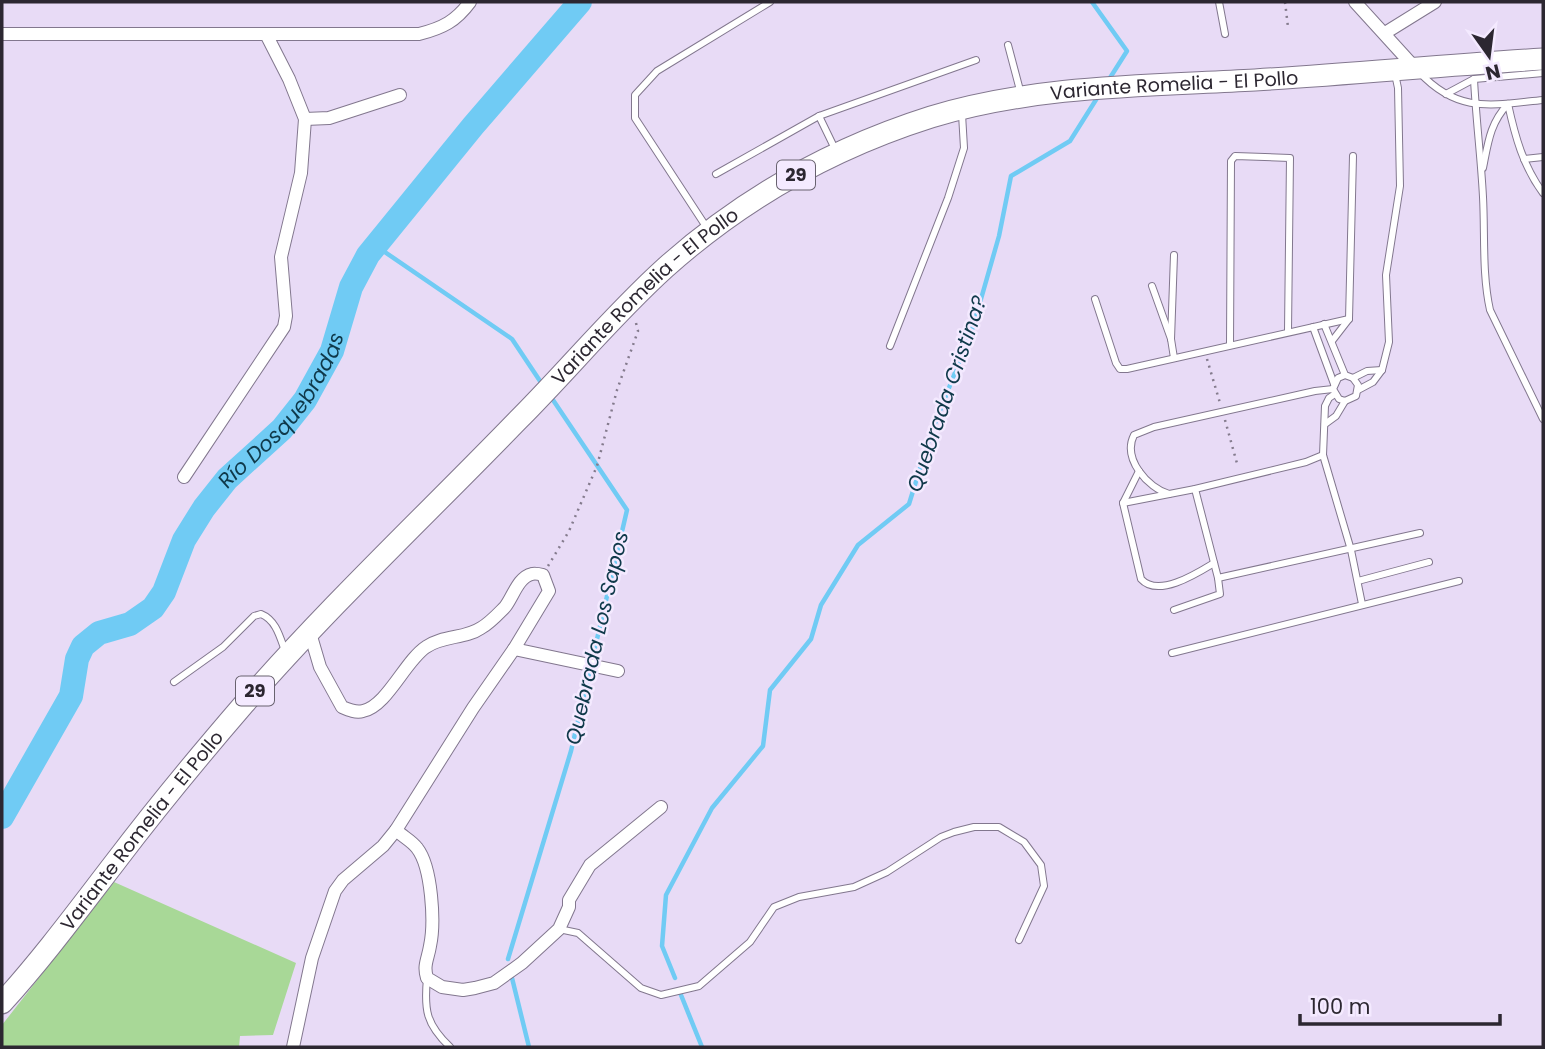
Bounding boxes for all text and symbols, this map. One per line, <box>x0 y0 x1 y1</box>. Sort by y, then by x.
north arrow <box>1454 21 1524 91</box>
text: N <box>1483 57 1503 87</box>
street label: Variante Romelia - El Pollo <box>1049 64 1299 107</box>
road number: 29 <box>777 160 815 190</box>
street label: Variante Romelia - El Pollo <box>545 201 744 391</box>
water label: Quebrada Cristina? <box>899 292 994 496</box>
water label: Río Dosquebradas <box>211 329 351 494</box>
water label: Quebrada Los Sapos <box>558 528 635 748</box>
road number: 29 <box>236 676 274 706</box>
street label: Variante Romelia - El Pollo <box>54 725 230 937</box>
scale bar <box>1300 982 1500 1026</box>
text: 100 m <box>1310 992 1370 1021</box>

